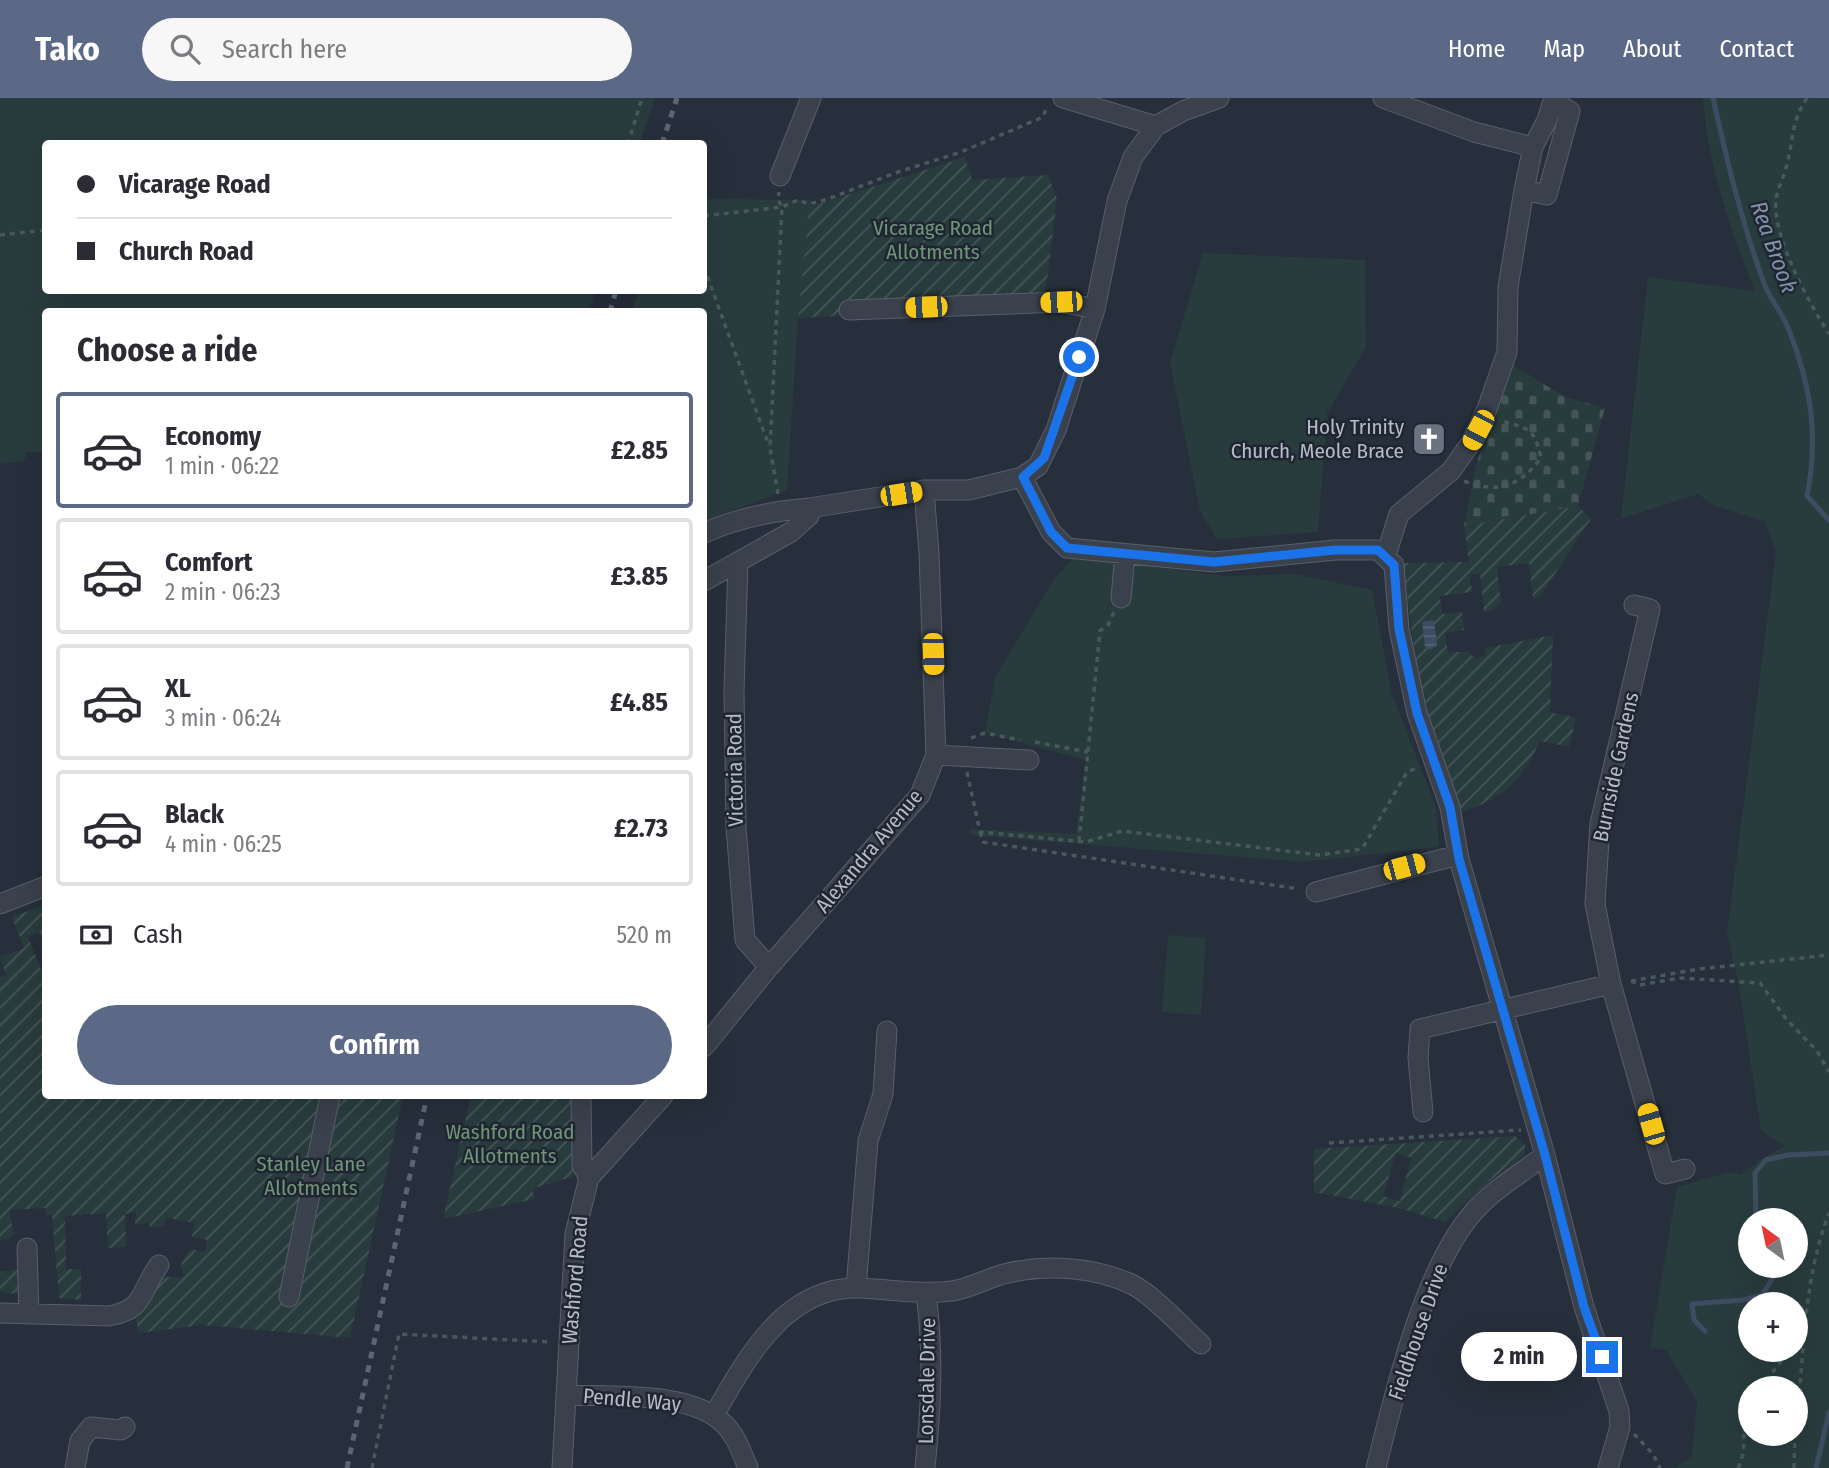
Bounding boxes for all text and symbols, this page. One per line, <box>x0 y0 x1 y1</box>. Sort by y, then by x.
search box <box>142 18 632 81</box>
text: Tako <box>35 29 100 69</box>
icon: search <box>166 30 204 68</box>
text: Search here <box>222 34 347 65</box>
text: Home <box>1448 35 1505 63</box>
text: Map <box>1543 35 1585 63</box>
text: About <box>1623 35 1681 63</box>
text: Contact <box>1719 35 1794 63</box>
text: Vicarage Road <box>119 169 271 200</box>
water label: Rea Brook <box>1744 197 1804 297</box>
park label: Vicarage Road Allotments <box>873 215 993 265</box>
text: Church Road <box>119 236 254 267</box>
car <box>1040 291 1083 313</box>
car <box>905 296 948 318</box>
text: Choose a ride <box>77 331 258 369</box>
route start <box>1063 341 1095 373</box>
car <box>1459 407 1498 453</box>
place label: Holy Trinity Church, Meole Brace <box>1231 414 1405 464</box>
icon: car <box>81 419 144 482</box>
church icon: Holy Trinity Church, Meole Brace <box>1410 420 1448 458</box>
text: Economy <box>165 421 261 452</box>
text: £2.85 <box>611 435 668 466</box>
text: 1 min · 06:22 <box>165 452 279 480</box>
car <box>879 480 924 508</box>
icon: car <box>81 545 144 608</box>
text: Comfort <box>165 547 253 578</box>
text: £3.85 <box>610 561 668 592</box>
text: 2 min · 06:23 <box>165 578 281 606</box>
car <box>922 633 945 675</box>
icon: car <box>81 671 144 734</box>
text: XL <box>165 673 191 704</box>
text: £4.85 <box>610 687 668 718</box>
street label: Burnside Gardens <box>1587 690 1645 844</box>
text: 3 min · 06:24 <box>165 704 281 732</box>
street label: Victoria Road <box>721 713 749 827</box>
street label: Alexandra Avenue <box>810 784 928 918</box>
icon: car <box>81 797 144 860</box>
text: Black <box>165 799 224 830</box>
text: £2.73 <box>614 813 668 844</box>
text: 4 min · 06:25 <box>165 830 282 858</box>
car <box>1381 851 1428 883</box>
icon: cash <box>77 916 115 954</box>
text: Cash <box>133 919 183 950</box>
text: 520 m <box>616 921 672 949</box>
button: Confirm <box>77 1005 672 1085</box>
car <box>1636 1101 1667 1147</box>
park label: Washford Road Allotments <box>445 1119 575 1169</box>
park label: Stanley Lane Allotments <box>256 1151 366 1201</box>
north arrow <box>1738 1208 1808 1278</box>
map controls <box>1738 1208 1808 1446</box>
street label: Washford Road <box>556 1215 594 1345</box>
street label: Fieldhouse Drive <box>1382 1260 1454 1404</box>
button: + <box>1738 1292 1808 1362</box>
street label: Lonsdale Drive <box>913 1318 941 1444</box>
callout: 2 min <box>1462 1332 1578 1382</box>
route end <box>1586 1341 1618 1373</box>
text: 2 min <box>1494 1342 1545 1370</box>
button: − <box>1738 1376 1808 1446</box>
street label: Pendle Way <box>582 1383 683 1417</box>

